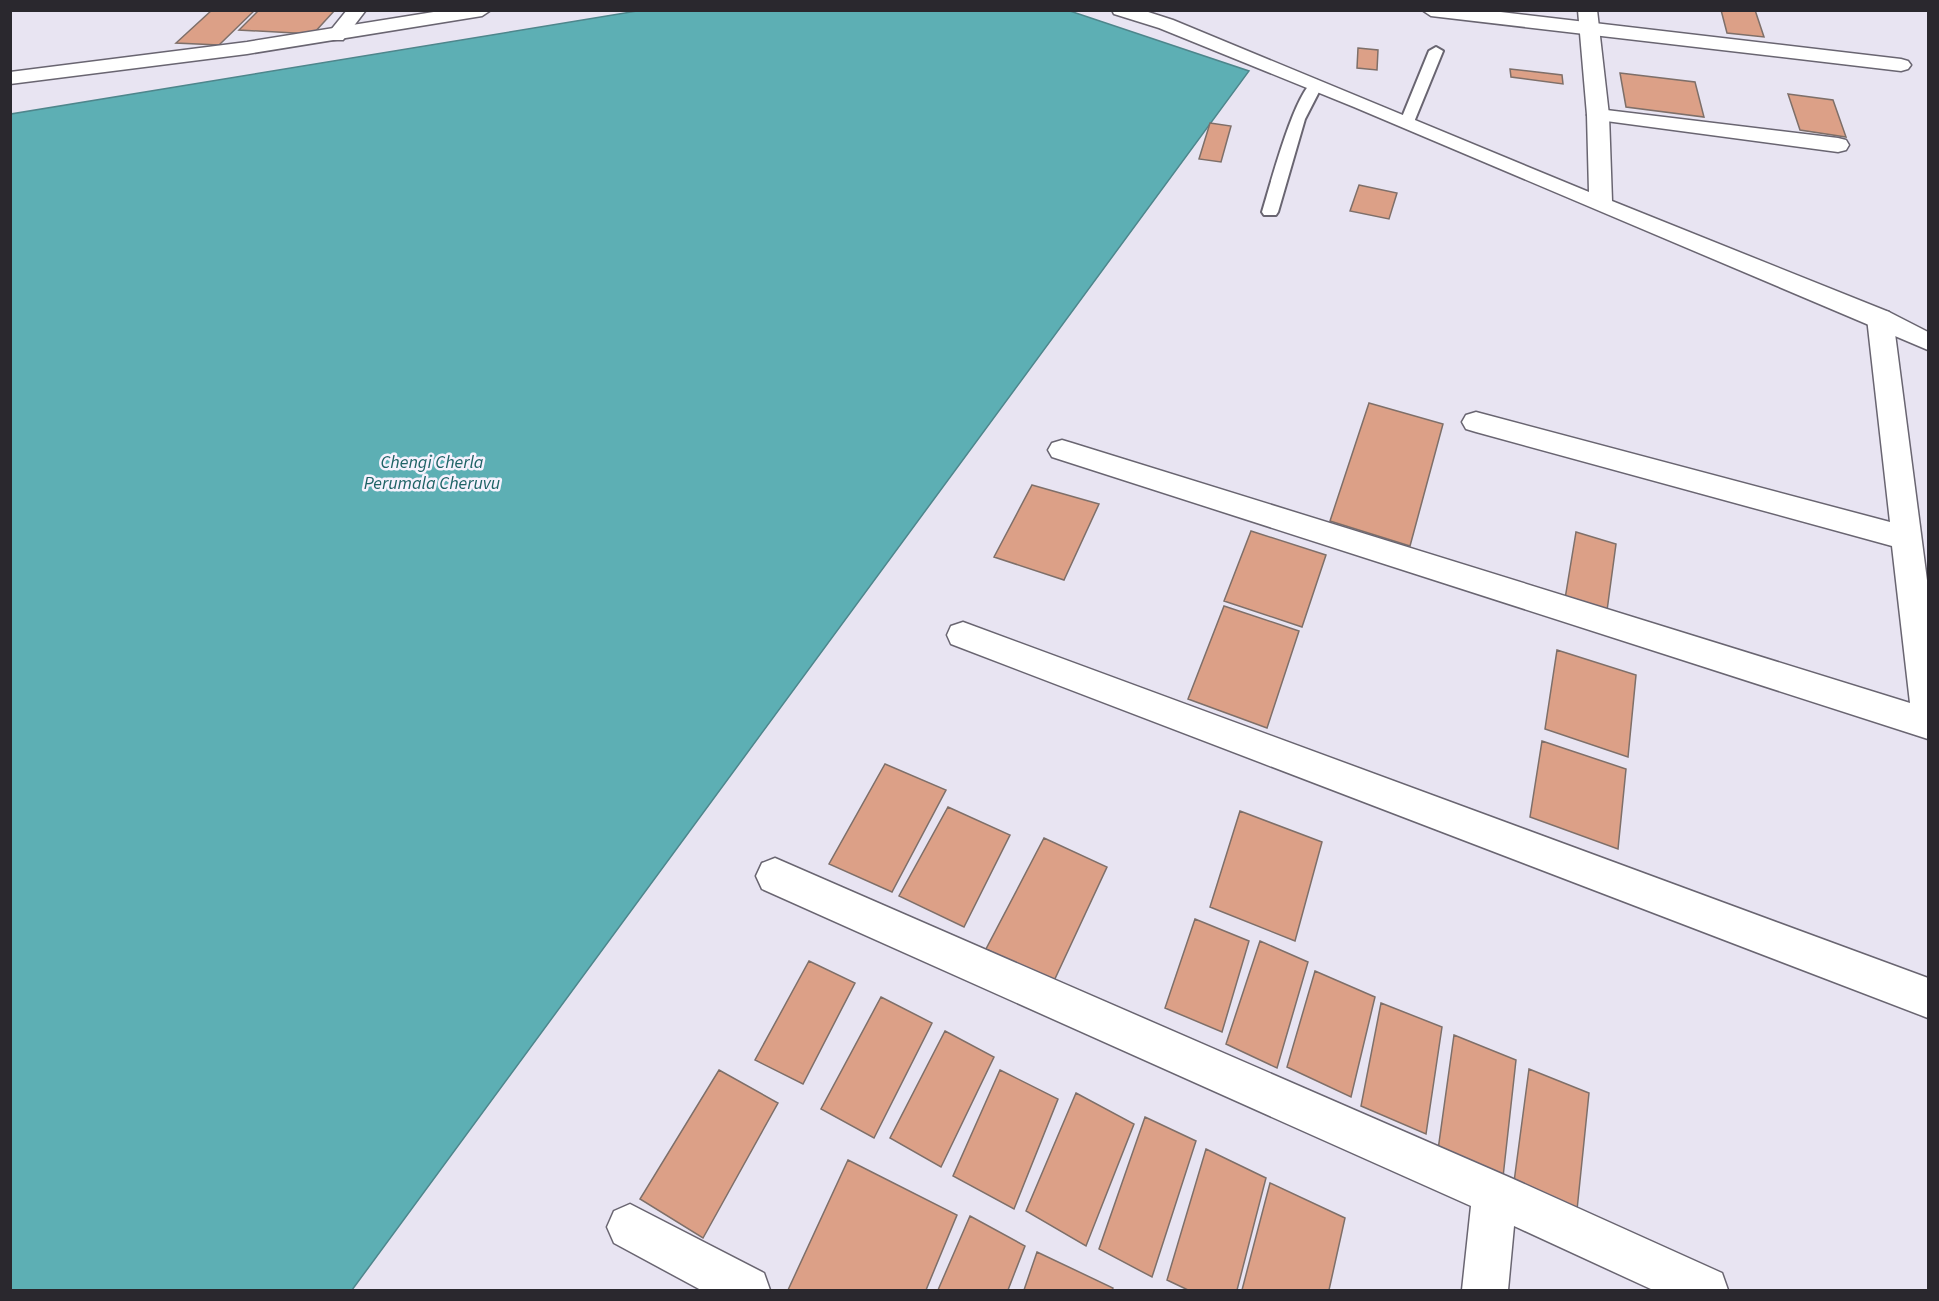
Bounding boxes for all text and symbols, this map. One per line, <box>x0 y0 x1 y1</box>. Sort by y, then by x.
water label: Chengi Cherla Perumala Cheruvu <box>364 450 500 496</box>

